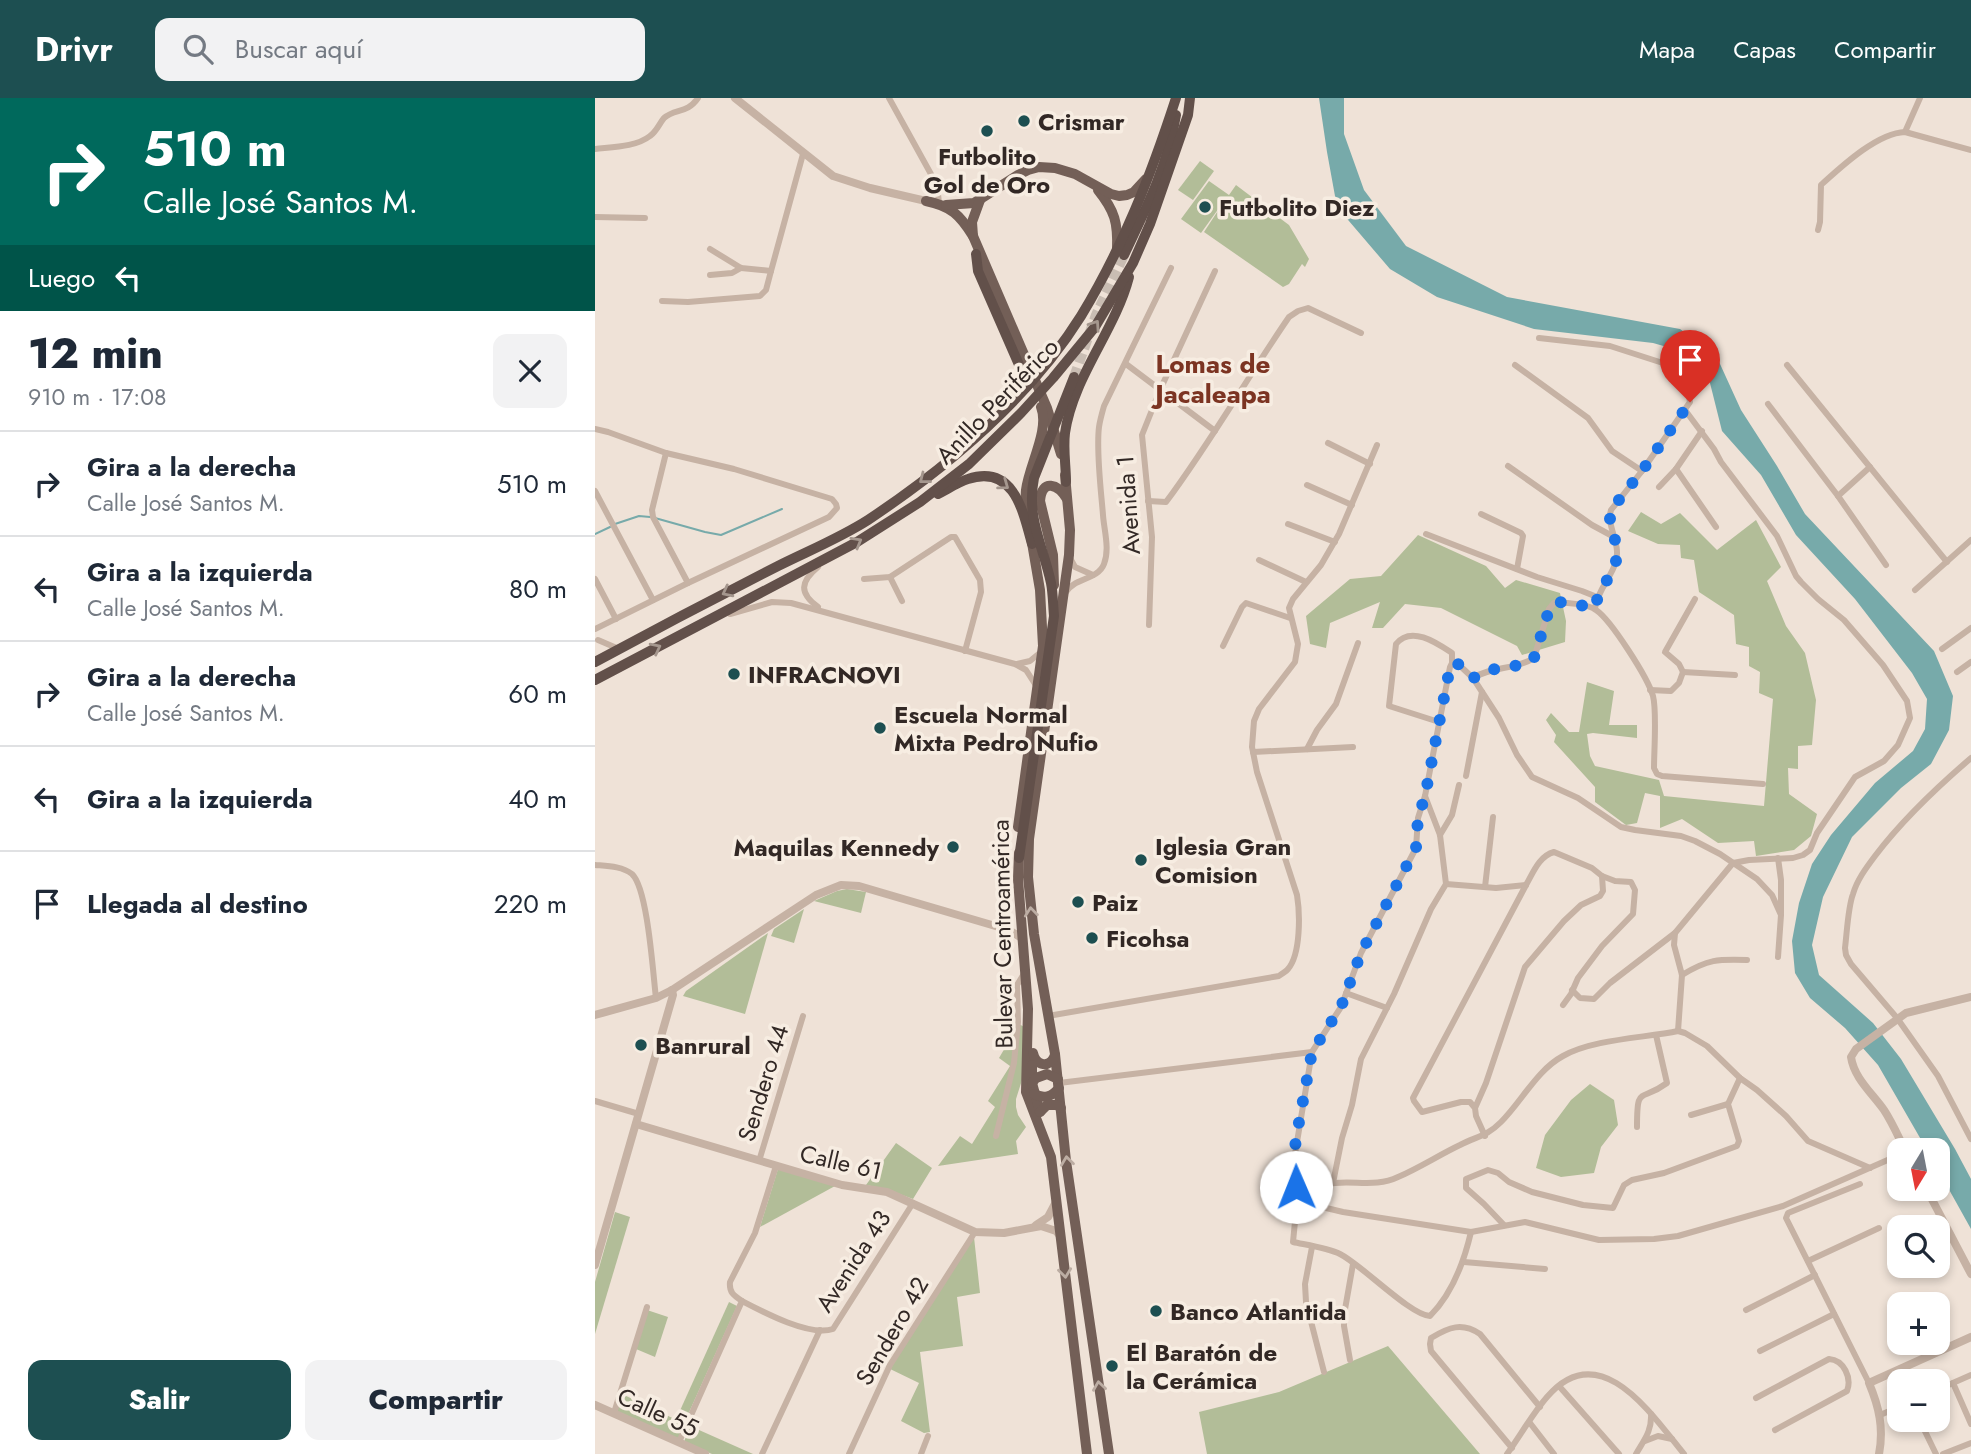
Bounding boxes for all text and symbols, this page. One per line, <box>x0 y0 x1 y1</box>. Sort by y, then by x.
search box <box>155 18 645 81</box>
text: Drivr <box>35 26 113 73</box>
icon: search <box>179 30 217 68</box>
text: Buscar aquí <box>235 30 363 68</box>
text: Mapa <box>1639 32 1695 67</box>
text: Capas <box>1733 32 1796 67</box>
text: Compartir <box>1834 32 1936 67</box>
place label: Crismar <box>1038 104 1125 139</box>
marker: Crismar <box>1016 113 1032 129</box>
text: 510 m <box>143 114 287 184</box>
marker: Futbolito Gol de Oro <box>979 123 995 139</box>
icon: right <box>28 126 119 217</box>
place label: Futbolito Gol de Oro <box>924 139 1050 202</box>
text: Calle José Santos M. <box>143 179 418 225</box>
place label: Futbolito Diez <box>1219 190 1375 225</box>
marker: Futbolito Diez <box>1197 199 1213 215</box>
text: Luego <box>28 259 95 297</box>
icon: left <box>109 259 147 297</box>
one-way arrow <box>1087 320 1099 333</box>
text: 12 min <box>28 323 163 384</box>
street label: Anillo Periférico <box>928 330 1066 472</box>
pin <box>1660 330 1720 402</box>
button: close <box>493 334 567 408</box>
icon: arrive <box>1671 341 1709 379</box>
district label: Lomas de Jacaleapa <box>1150 345 1271 413</box>
text: 910 m · 17:08 <box>28 380 167 414</box>
text: Gira a la derecha <box>87 448 296 486</box>
street label: Avenida 1 <box>1107 454 1149 556</box>
icon: right <box>28 465 66 503</box>
text: 510 m <box>497 465 567 503</box>
one-way arrow <box>919 471 932 483</box>
one-way arrow <box>996 477 1009 489</box>
text: Calle José Santos M. <box>87 486 285 520</box>
one-way arrow <box>849 537 862 550</box>
text: Gira a la izquierda <box>87 553 313 591</box>
icon: left <box>28 570 66 608</box>
text: 80 m <box>509 570 567 608</box>
one-way arrow <box>722 584 735 598</box>
text: Calle José Santos M. <box>87 591 285 625</box>
one-way arrow <box>649 643 661 657</box>
place label: INFRACNOVI <box>748 657 901 692</box>
text: Gira a la derecha <box>87 658 296 696</box>
marker: INFRACNOVI <box>726 666 742 682</box>
icon: right <box>28 675 66 713</box>
text: 60 m <box>508 675 567 713</box>
text: Calle José Santos M. <box>87 696 285 730</box>
place label: Escuela Normal Mixta Pedro Nufio <box>894 697 1098 760</box>
marker: Escuela Normal Mixta Pedro Nufio <box>872 720 888 736</box>
icon: left <box>28 780 66 818</box>
text: Gira a la izquierda <box>87 780 313 818</box>
text: 40 m <box>508 780 567 818</box>
street label: Bulevar Centroamérica <box>983 819 1021 1049</box>
place label: Iglesia Gran Comision <box>1155 829 1291 892</box>
place label: Maquilas Kennedy <box>733 830 939 865</box>
marker: Maquilas Kennedy <box>945 839 961 855</box>
marker: Iglesia Gran Comision <box>1133 852 1149 868</box>
icon: arrive <box>28 885 66 923</box>
text: Llegada al destino <box>87 885 308 923</box>
text: 220 m <box>494 885 567 923</box>
place label: Paiz <box>1092 885 1139 920</box>
marker: Paiz <box>1070 894 1086 910</box>
one-way arrow <box>1024 906 1039 918</box>
place label: Ficohsa <box>1106 921 1189 956</box>
marker: Ficohsa <box>1084 930 1100 946</box>
street label: Sendero 44 <box>729 1020 797 1146</box>
place label: Banrural <box>655 1028 751 1063</box>
marker: Banrural <box>633 1037 649 1053</box>
street label: Calle 61 <box>797 1136 885 1188</box>
north arrow <box>1887 1138 1949 1200</box>
map controls <box>1887 1138 1950 1432</box>
position arrow <box>1259 1150 1333 1224</box>
one-way arrow <box>1059 1155 1074 1167</box>
street label: Avenida 43 <box>807 1203 899 1319</box>
button: search <box>1887 1215 1950 1278</box>
one-way arrow <box>1058 1267 1073 1279</box>
street label: Sendero 42 <box>847 1270 937 1392</box>
button: + <box>1887 1292 1950 1355</box>
place label: Banco Atlantida <box>1170 1294 1346 1329</box>
marker: Banco Atlantida <box>1148 1303 1164 1319</box>
place label: El Baratón de la Cerámica <box>1126 1335 1277 1398</box>
marker: El Baratón de la Cerámica <box>1104 1358 1120 1374</box>
button: Salir <box>28 1360 291 1440</box>
button: Compartir <box>305 1360 567 1440</box>
button: − <box>1887 1369 1950 1432</box>
street label: Calle 55 <box>612 1379 704 1445</box>
one-way arrow <box>1092 1381 1107 1392</box>

